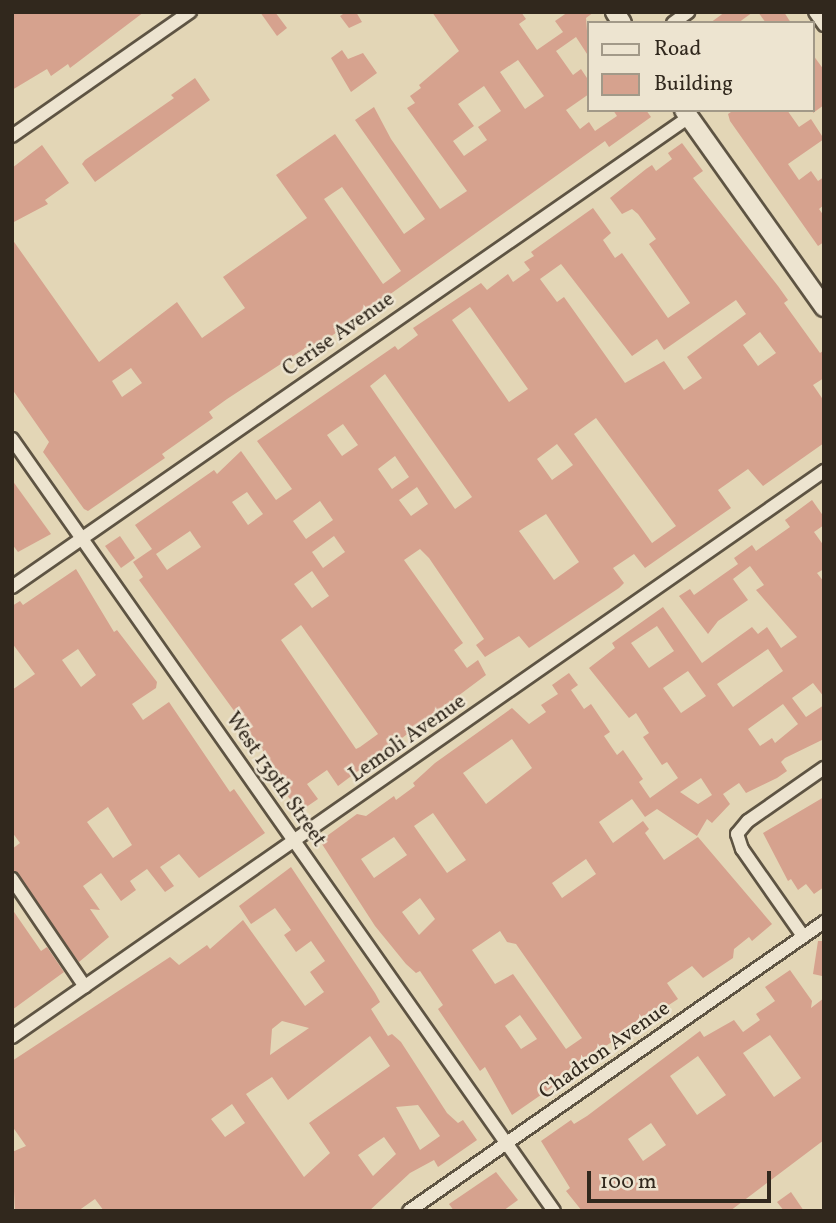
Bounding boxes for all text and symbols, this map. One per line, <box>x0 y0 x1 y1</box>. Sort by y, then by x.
legend <box>588 21 815 112</box>
text: Road <box>654 35 701 64</box>
text: Building <box>654 70 733 99</box>
street label: Cerise Avenue <box>278 287 400 383</box>
street label: Lemoli Avenue <box>345 689 471 789</box>
street label: West 139th Street <box>219 708 331 852</box>
street label: Chadron Avenue <box>535 997 675 1105</box>
scale bar <box>591 1156 775 1200</box>
text: 100 m <box>600 1168 657 1197</box>

